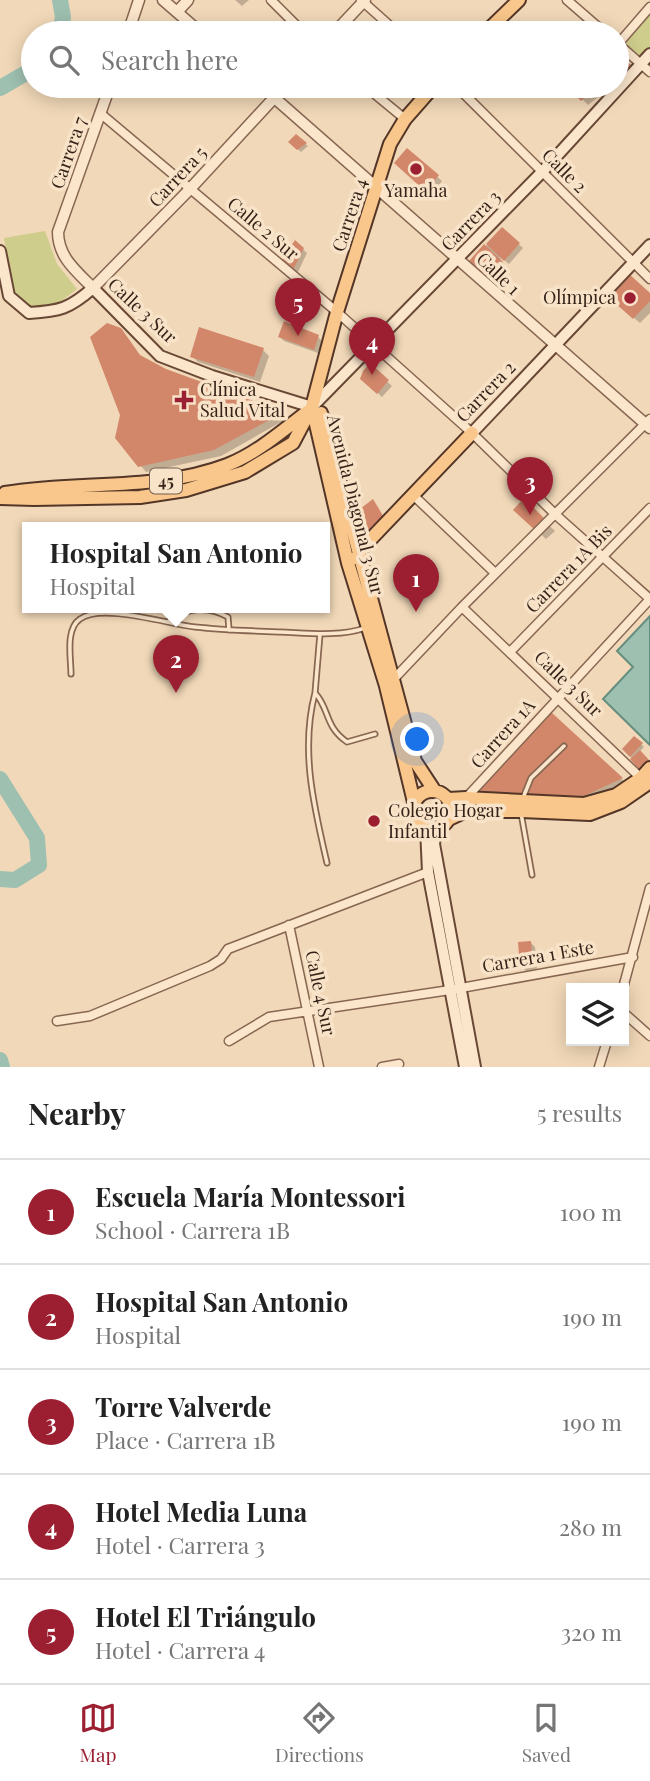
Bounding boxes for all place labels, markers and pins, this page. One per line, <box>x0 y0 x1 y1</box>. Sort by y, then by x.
marker: Yamaha <box>408 161 424 177</box>
place label: Yamaha <box>384 178 448 202</box>
pin: 5 <box>275 278 321 336</box>
place label: Olímpica <box>543 285 616 309</box>
marker: Olímpica <box>622 290 638 306</box>
pin: 4 <box>349 317 395 375</box>
place label: Clínica Salud Vital <box>200 377 285 422</box>
marker: Clínica Salud Vital <box>174 390 194 410</box>
pin: 3 <box>507 457 553 515</box>
pin: 1 <box>393 554 439 612</box>
pin: 2 <box>153 635 199 693</box>
place label: Colegio Hogar Infantil <box>388 798 503 843</box>
marker: Colegio Hogar Infantil <box>366 813 382 829</box>

